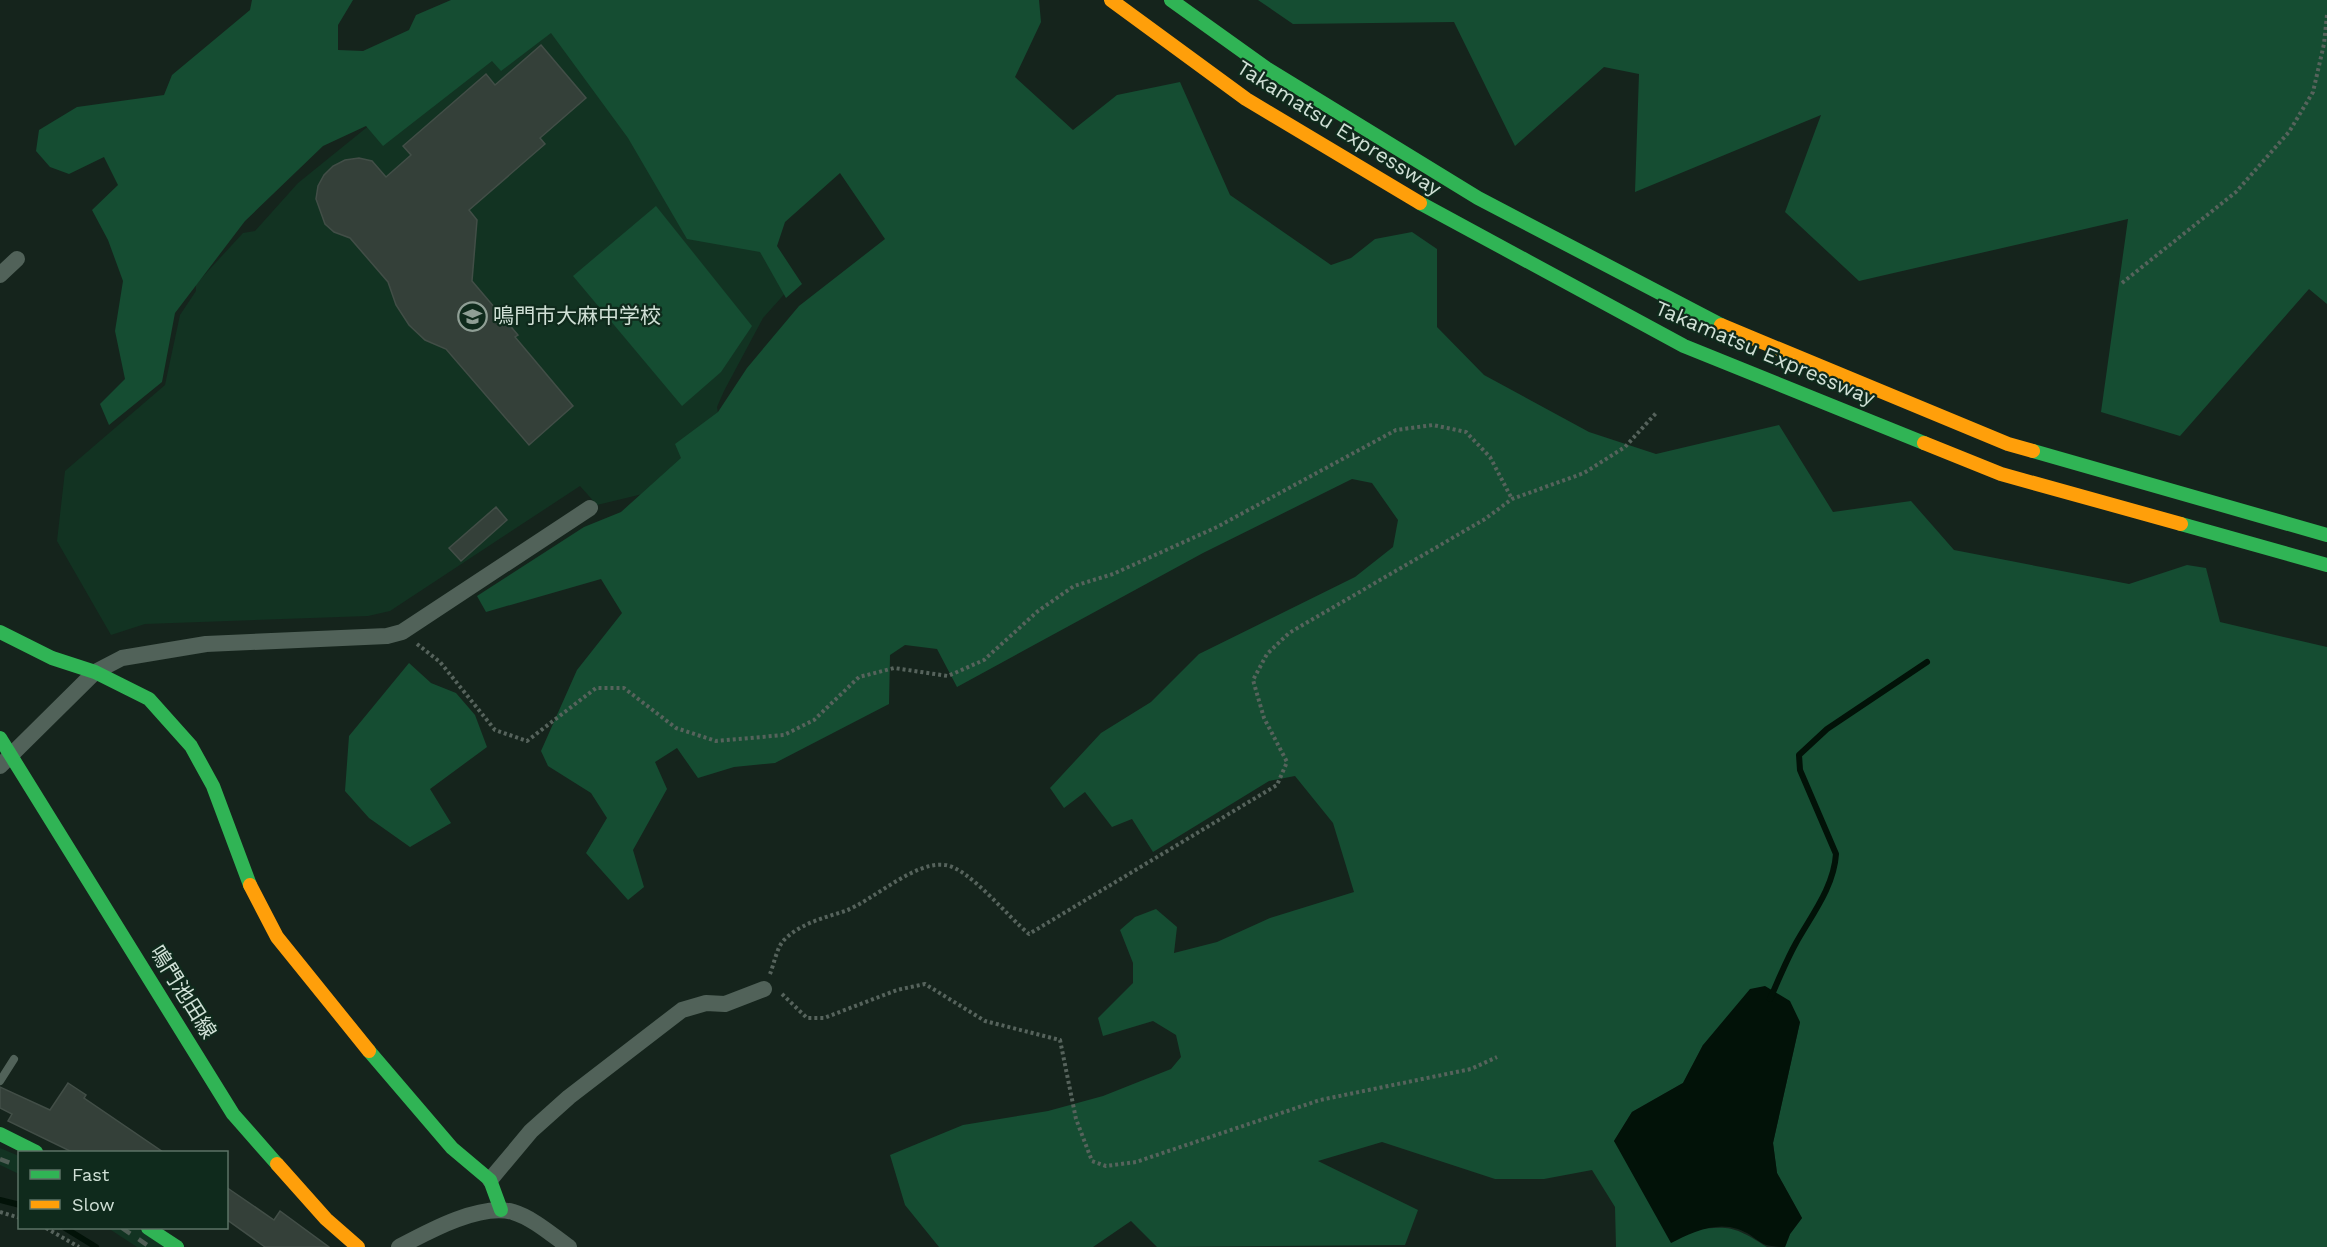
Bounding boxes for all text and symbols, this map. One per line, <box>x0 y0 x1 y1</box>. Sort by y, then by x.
street label: Takamatsu Expressway <box>1232 54 1446 201</box>
street label: Takamatsu Expressway <box>1651 295 1879 410</box>
school or university icon: 鳴門市大麻中学校 <box>456 300 488 332</box>
place label: 鳴門市大麻中学校 <box>493 303 661 328</box>
street label: 鳴門池田線 <box>145 941 222 1043</box>
legend <box>18 1151 228 1229</box>
text: Fast <box>72 1164 110 1185</box>
text: Slow <box>72 1194 115 1215</box>

